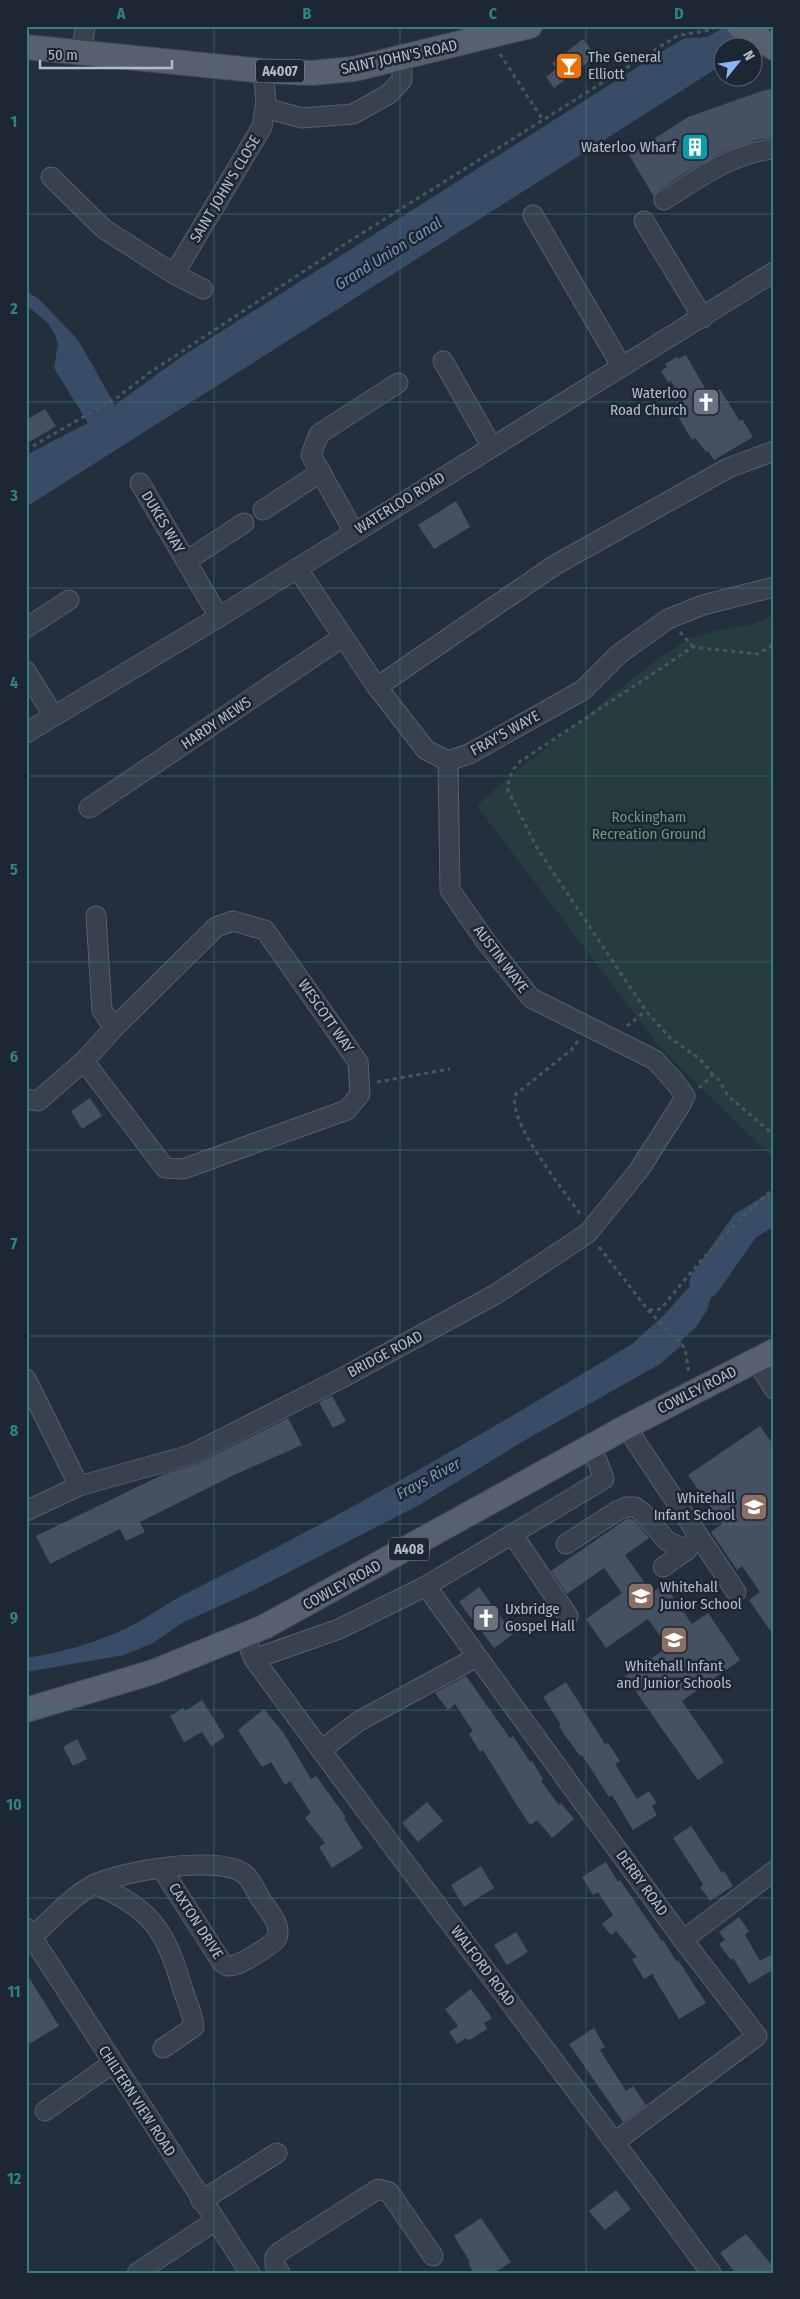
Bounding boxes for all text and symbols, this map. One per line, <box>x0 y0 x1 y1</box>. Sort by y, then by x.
text: A <box>116 4 126 23</box>
text: B <box>303 4 312 23</box>
text: C <box>489 4 498 23</box>
text: D <box>674 4 684 23</box>
street label: SAINT JOHN'S ROAD <box>339 36 459 78</box>
scale bar <box>40 38 172 70</box>
north arrow <box>712 38 762 88</box>
text: 50 m <box>48 46 78 64</box>
place label: The General Elliott <box>588 48 661 83</box>
text: N <box>739 48 758 64</box>
bar icon: The General Elliott <box>554 51 584 81</box>
road number: A4007 <box>256 59 304 82</box>
text: 1 <box>11 112 17 131</box>
street label: SAINT JOHN'S CLOSE <box>186 132 264 246</box>
building icon: Waterloo Wharf <box>680 132 710 162</box>
place label: Waterloo Wharf <box>581 138 677 156</box>
water label: Grand Union Canal <box>331 213 445 294</box>
text: 2 <box>9 299 18 318</box>
place label: Waterloo Road Church <box>610 384 687 419</box>
church icon: Waterloo Road Church <box>691 387 721 417</box>
street label: WATERLOO ROAD <box>352 468 448 538</box>
text: 3 <box>9 486 18 505</box>
street label: DUKES WAY <box>137 488 189 557</box>
text: 4 <box>10 673 18 692</box>
street label: HARDY MEWS <box>178 693 254 753</box>
street label: FRAY'S WAYE <box>467 707 543 759</box>
park label: Rockingham Recreation Ground <box>592 808 706 843</box>
text: 5 <box>10 860 18 879</box>
street label: AUSTIN WAYE <box>470 922 532 996</box>
street label: WESCOTT WAY <box>294 976 358 1056</box>
text: 6 <box>10 1047 18 1066</box>
text: 7 <box>11 1234 18 1253</box>
street label: BRIDGE ROAD <box>345 1327 425 1381</box>
street label: COWLEY ROAD <box>654 1362 740 1418</box>
text: 8 <box>10 1421 19 1440</box>
water label: Frays River <box>393 1453 464 1503</box>
place label: Whitehall Infant School <box>654 1489 735 1524</box>
school or university icon: Whitehall Infant School <box>739 1492 769 1522</box>
road number: A408 <box>389 1538 429 1560</box>
street label: COWLEY ROAD <box>300 1556 384 1614</box>
place label: Whitehall Junior School <box>660 1578 742 1613</box>
school or university icon: Whitehall Junior School <box>626 1581 656 1611</box>
place label: Uxbridge Gospel Hall <box>505 1600 575 1635</box>
church icon: Uxbridge Gospel Hall <box>471 1603 501 1633</box>
text: 9 <box>10 1608 18 1627</box>
school or university icon: Whitehall Infant and Junior Schools <box>659 1625 689 1655</box>
place label: Whitehall Infant and Junior Schools <box>616 1657 732 1692</box>
text: 10 <box>6 1795 22 1814</box>
street label: DERBY ROAD <box>612 1847 672 1919</box>
street label: CAXTON DRIVE <box>165 1880 227 1962</box>
street label: WALFORD ROAD <box>447 1922 519 2010</box>
text: 11 <box>7 1982 21 2001</box>
street label: CHILTERN VIEW ROAD <box>95 2042 179 2160</box>
text: 12 <box>7 2169 22 2188</box>

